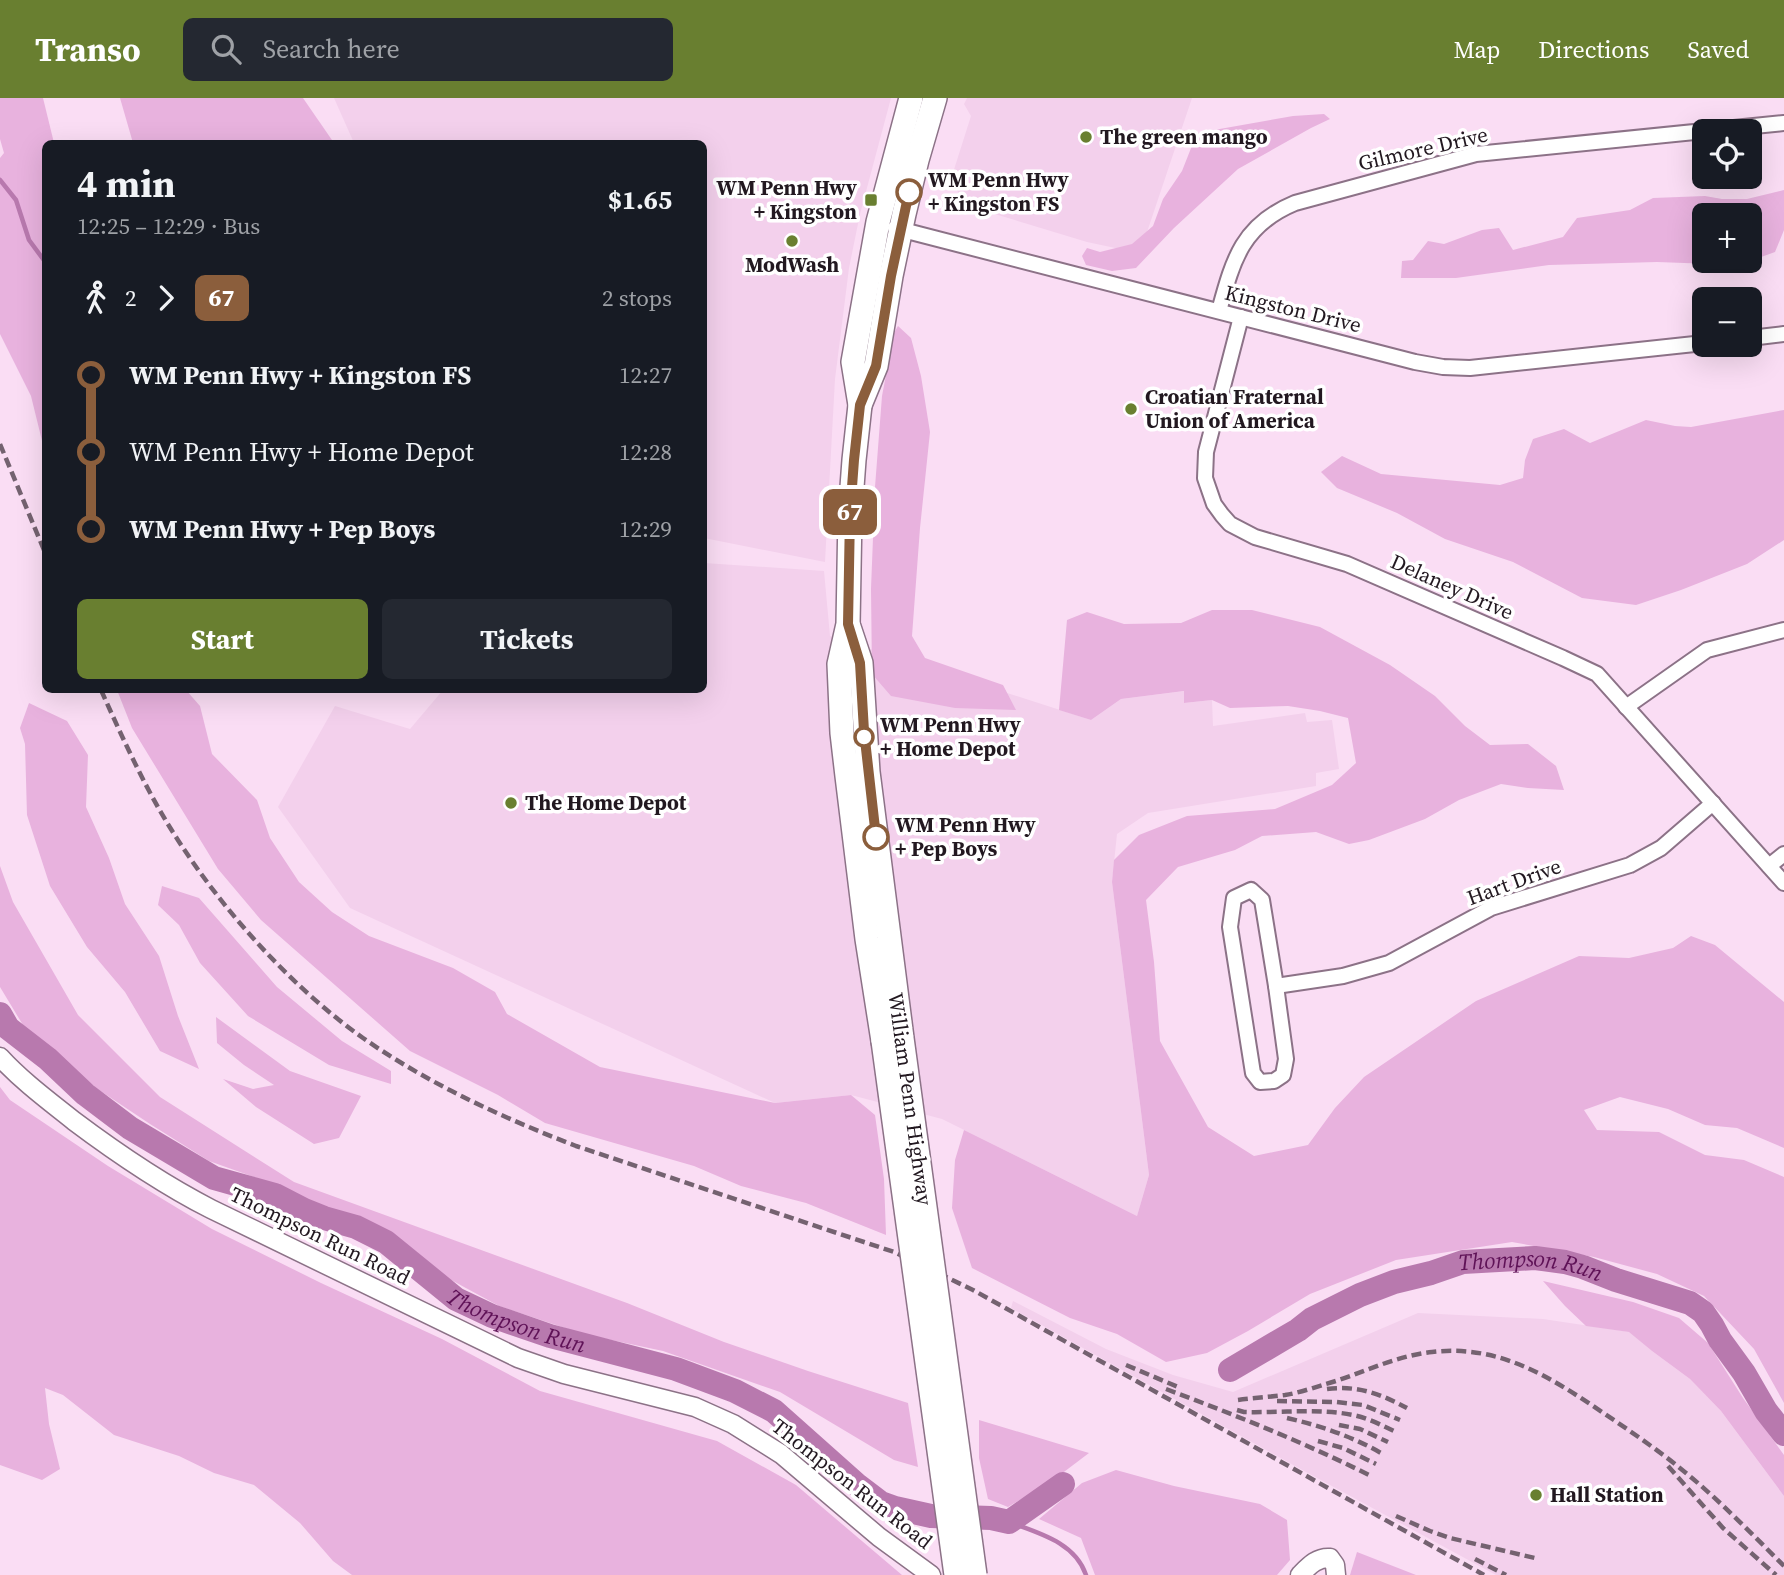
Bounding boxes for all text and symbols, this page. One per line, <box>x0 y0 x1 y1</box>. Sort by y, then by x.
search box <box>183 18 673 81</box>
text: Transo <box>35 27 141 72</box>
icon: search <box>207 30 245 68</box>
text: Search here <box>263 31 400 67</box>
text: Map <box>1453 33 1500 66</box>
text: Directions <box>1538 33 1649 66</box>
text: Saved <box>1687 33 1749 66</box>
map controls <box>1692 119 1762 357</box>
button: locate <box>1692 119 1762 189</box>
street label: Gilmore Drive <box>1355 120 1491 178</box>
place label: The green mango <box>1100 122 1268 151</box>
marker: The green mango <box>1078 129 1094 145</box>
text: 4 min <box>77 158 176 210</box>
place label: WM Penn Hwy + Kingston FS <box>928 165 1069 218</box>
place label: WM Penn Hwy + Kingston <box>716 173 858 226</box>
marker: WM Penn Hwy + Kingston FS <box>896 179 922 205</box>
text: $1.65 <box>608 182 672 218</box>
marker: WM Penn Hwy + Kingston <box>863 192 879 208</box>
button: + <box>1692 203 1762 273</box>
text: 12:25 – 12:29 · Bus <box>77 210 260 242</box>
marker: ModWash <box>784 233 800 249</box>
place label: ModWash <box>745 250 839 279</box>
street label: Kingston Drive <box>1222 278 1364 339</box>
icon: walk <box>77 279 115 317</box>
icon: forward <box>147 279 185 317</box>
text: 67 <box>209 281 235 314</box>
text: 2 <box>125 282 137 314</box>
text: 2 stops <box>602 282 672 314</box>
button: − <box>1692 287 1762 357</box>
text: WM Penn Hwy + Kingston FS <box>129 357 471 393</box>
text: 12:27 <box>619 359 672 391</box>
place label: Croatian Fraternal Union of America <box>1145 382 1324 435</box>
marker: Croatian Fraternal Union of America <box>1123 401 1139 417</box>
text: WM Penn Hwy + Home Depot <box>129 434 474 470</box>
text: 12:28 <box>619 436 672 468</box>
line badge: 67 <box>818 489 882 535</box>
text: 67 <box>837 495 863 528</box>
text: WM Penn Hwy + Pep Boys <box>129 511 435 547</box>
text: 12:29 <box>619 513 672 545</box>
street label: Delaney Drive <box>1386 547 1518 627</box>
button: Start <box>77 599 368 679</box>
button: Tickets <box>382 599 672 679</box>
place label: WM Penn Hwy + Home Depot <box>880 710 1021 763</box>
marker: WM Penn Hwy + Home Depot <box>854 727 874 747</box>
place label: The Home Depot <box>525 788 687 817</box>
marker: The Home Depot <box>503 795 519 811</box>
place label: WM Penn Hwy + Pep Boys <box>895 810 1036 863</box>
marker: WM Penn Hwy + Pep Boys <box>863 824 889 850</box>
street label: Hart Drive <box>1463 851 1565 912</box>
street label: William Penn Highway <box>881 991 940 1207</box>
street label: Thompson Run Road <box>225 1179 415 1292</box>
water label: Thompson Run <box>1458 1242 1608 1289</box>
water label: Thompson Run <box>439 1281 589 1361</box>
street label: Thompson Run Road <box>766 1412 939 1556</box>
place label: Hall Station <box>1550 1480 1664 1509</box>
marker: Hall Station <box>1528 1487 1544 1503</box>

